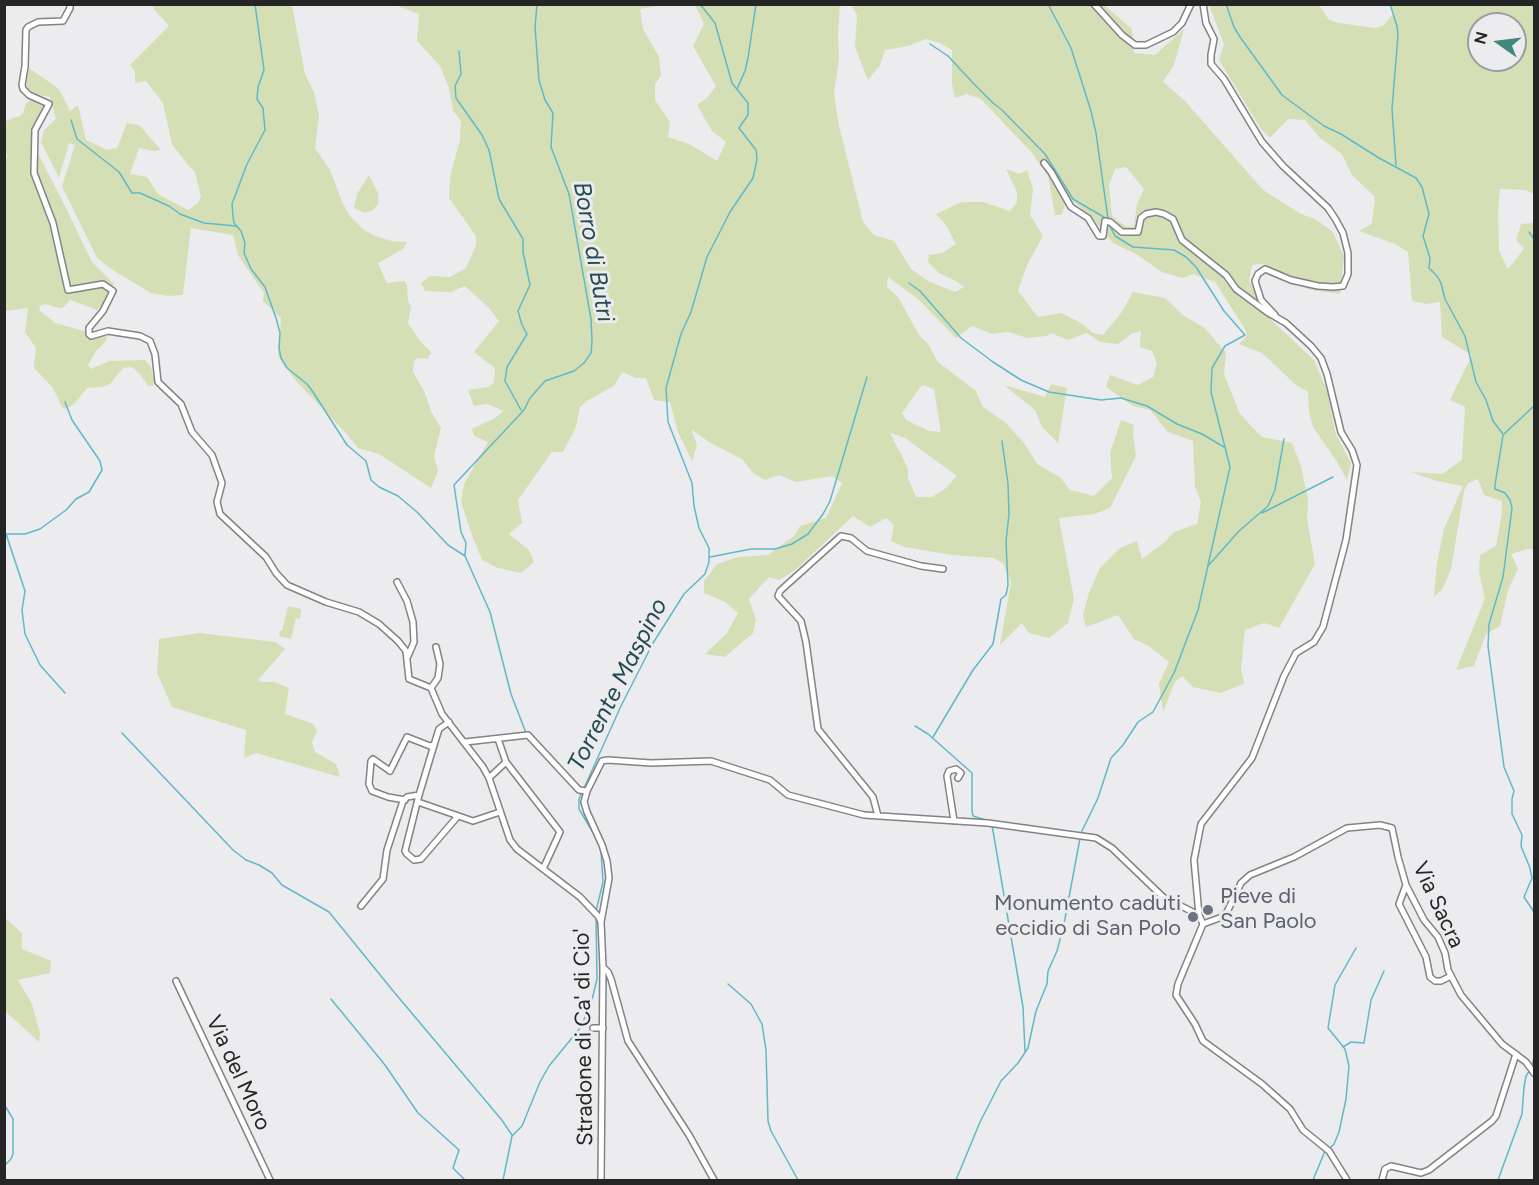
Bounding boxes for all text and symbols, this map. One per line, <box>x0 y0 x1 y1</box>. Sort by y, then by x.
north arrow <box>1467 12 1527 72</box>
text: N <box>1470 30 1492 46</box>
water label: Borro di Butri <box>567 180 619 324</box>
water label: Torrente Maspino <box>562 594 674 776</box>
street label: Via Sacra <box>1407 858 1469 952</box>
place label: Pieve di San Paolo <box>1220 884 1317 936</box>
place label: Monumento caduti eccidio di San Polo <box>994 891 1181 942</box>
marker: Pieve di San Paolo <box>1201 903 1215 917</box>
marker: Monumento caduti eccidio di San Polo <box>1186 910 1200 924</box>
street label: Stradone di Ca' di Cio' <box>569 928 599 1146</box>
street label: Via del Moro <box>200 1011 276 1135</box>

